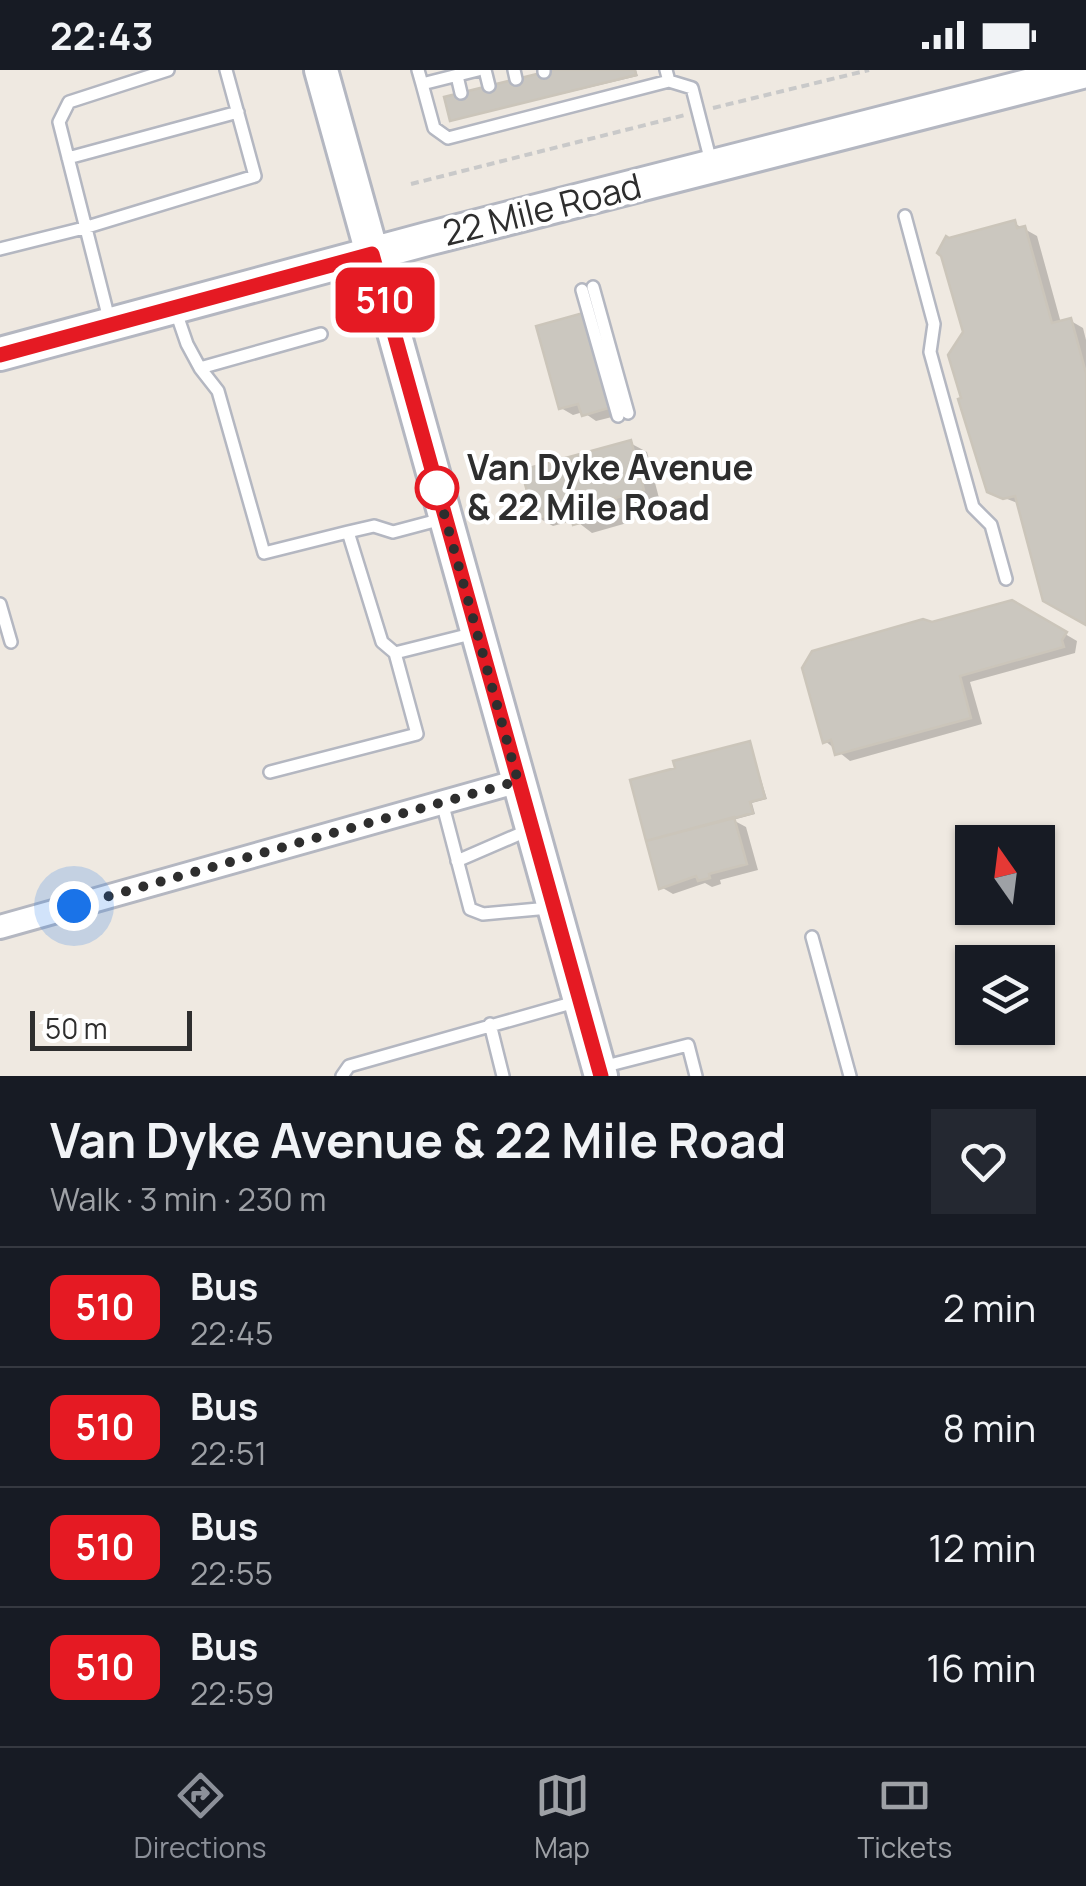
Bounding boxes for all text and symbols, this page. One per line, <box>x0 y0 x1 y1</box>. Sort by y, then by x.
text: 22:43 <box>50 9 154 61</box>
street label: 22 Mile Road <box>437 161 646 257</box>
line badge: 510 <box>328 268 442 332</box>
text: 510 <box>356 276 414 324</box>
place label: Van Dyke Avenue & 22 Mile Road <box>467 443 754 531</box>
marker: Van Dyke Avenue & 22 Mile Road <box>416 467 458 509</box>
north arrow <box>955 825 1055 925</box>
map controls <box>955 825 1055 1045</box>
your location <box>49 881 99 931</box>
button: layers <box>955 945 1055 1045</box>
scale bar <box>30 1006 192 1050</box>
text: 50 m <box>45 1009 108 1047</box>
text: Van Dyke Avenue & 22 Mile Road <box>50 1107 786 1172</box>
button: heart <box>931 1109 1036 1214</box>
text: Walk · 3 min · 230 m <box>50 1177 326 1221</box>
text: Bus <box>190 1259 258 1311</box>
text: 2 min <box>943 1281 1036 1333</box>
text: 510 <box>76 1283 134 1331</box>
text: 22:45 <box>190 1311 273 1355</box>
text: Bus <box>190 1379 258 1431</box>
text: 8 min <box>943 1401 1036 1453</box>
text: 510 <box>76 1403 134 1451</box>
text: 22:51 <box>190 1431 267 1475</box>
text: Bus <box>190 1499 258 1551</box>
text: 12 min <box>928 1521 1036 1573</box>
text: 510 <box>76 1523 134 1571</box>
text: 22:55 <box>190 1551 273 1595</box>
text: Bus <box>190 1619 258 1671</box>
text: 16 min <box>926 1641 1036 1693</box>
text: 510 <box>76 1643 134 1691</box>
text: 22:59 <box>190 1671 274 1715</box>
tab: Directions <box>134 1768 267 1866</box>
tab: Map <box>534 1768 590 1866</box>
tab: Tickets <box>858 1768 952 1866</box>

